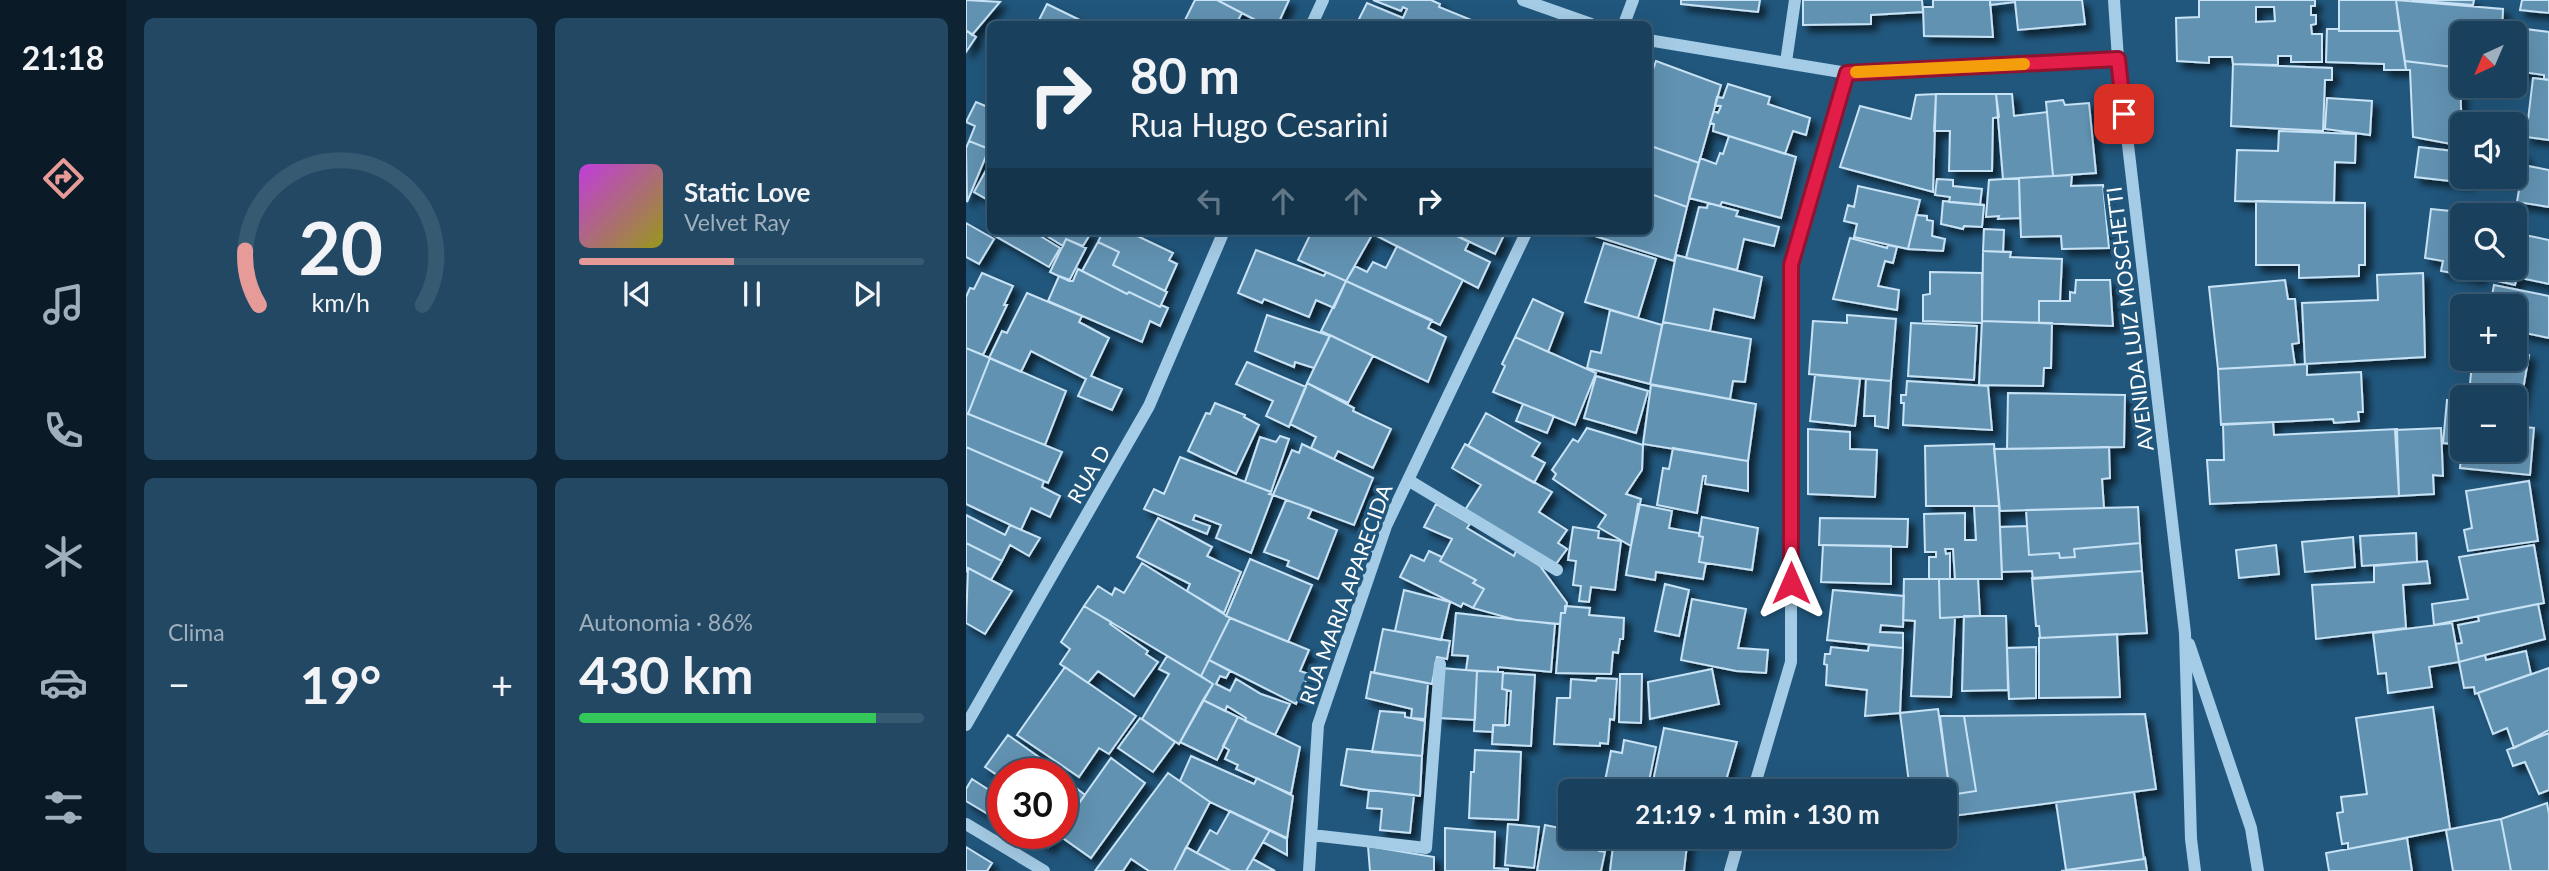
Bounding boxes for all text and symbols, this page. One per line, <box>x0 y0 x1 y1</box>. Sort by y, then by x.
north arrow <box>2450 21 2527 98</box>
map controls <box>2450 21 2527 462</box>
text: 21:18 <box>22 38 104 77</box>
text: 80 m <box>1130 46 1240 104</box>
icon: right <box>1015 49 1106 140</box>
pin <box>2094 84 2154 144</box>
icon: arrive <box>2105 95 2143 133</box>
text: Rua Hugo Cesarini <box>1130 105 1389 144</box>
button: sound <box>2450 112 2527 189</box>
icon: directions <box>39 154 88 203</box>
text: Static Love <box>684 176 811 208</box>
icon: left <box>1191 182 1229 220</box>
icon: ahead <box>1264 182 1302 220</box>
icon: ahead <box>1337 182 1375 220</box>
icon: right <box>1410 182 1448 220</box>
street label: AVENIDA LUIZ MOSCHETTI <box>2100 185 2158 453</box>
text: 20 <box>298 203 383 291</box>
button: search <box>2450 203 2527 280</box>
text: Velvet Ray <box>684 208 790 236</box>
icon: previous <box>618 275 656 313</box>
icon: pause <box>733 275 771 313</box>
icon: next <box>848 275 886 313</box>
icon: music <box>39 280 88 329</box>
text: km/h <box>311 287 370 317</box>
button: + <box>2450 294 2527 371</box>
button: − <box>2450 385 2527 462</box>
icon: phone <box>39 406 88 455</box>
street label: RUA D <box>1061 440 1115 508</box>
street label: RUA MARIA APARECIDA <box>1293 480 1397 708</box>
icon: climate <box>39 532 88 581</box>
position arrow <box>1754 546 1828 620</box>
text: Autonomia · 86% <box>579 608 753 636</box>
text: Clima <box>168 618 225 646</box>
text: 430 km <box>579 643 753 705</box>
text: 19° <box>300 653 381 715</box>
icon: car <box>39 658 88 707</box>
text: − <box>168 661 190 707</box>
text: + <box>491 661 513 707</box>
speed limit sign: 30 <box>987 758 1078 849</box>
icon: filters <box>39 783 88 832</box>
text: 21:19 · 1 min · 130 m <box>1635 798 1880 830</box>

